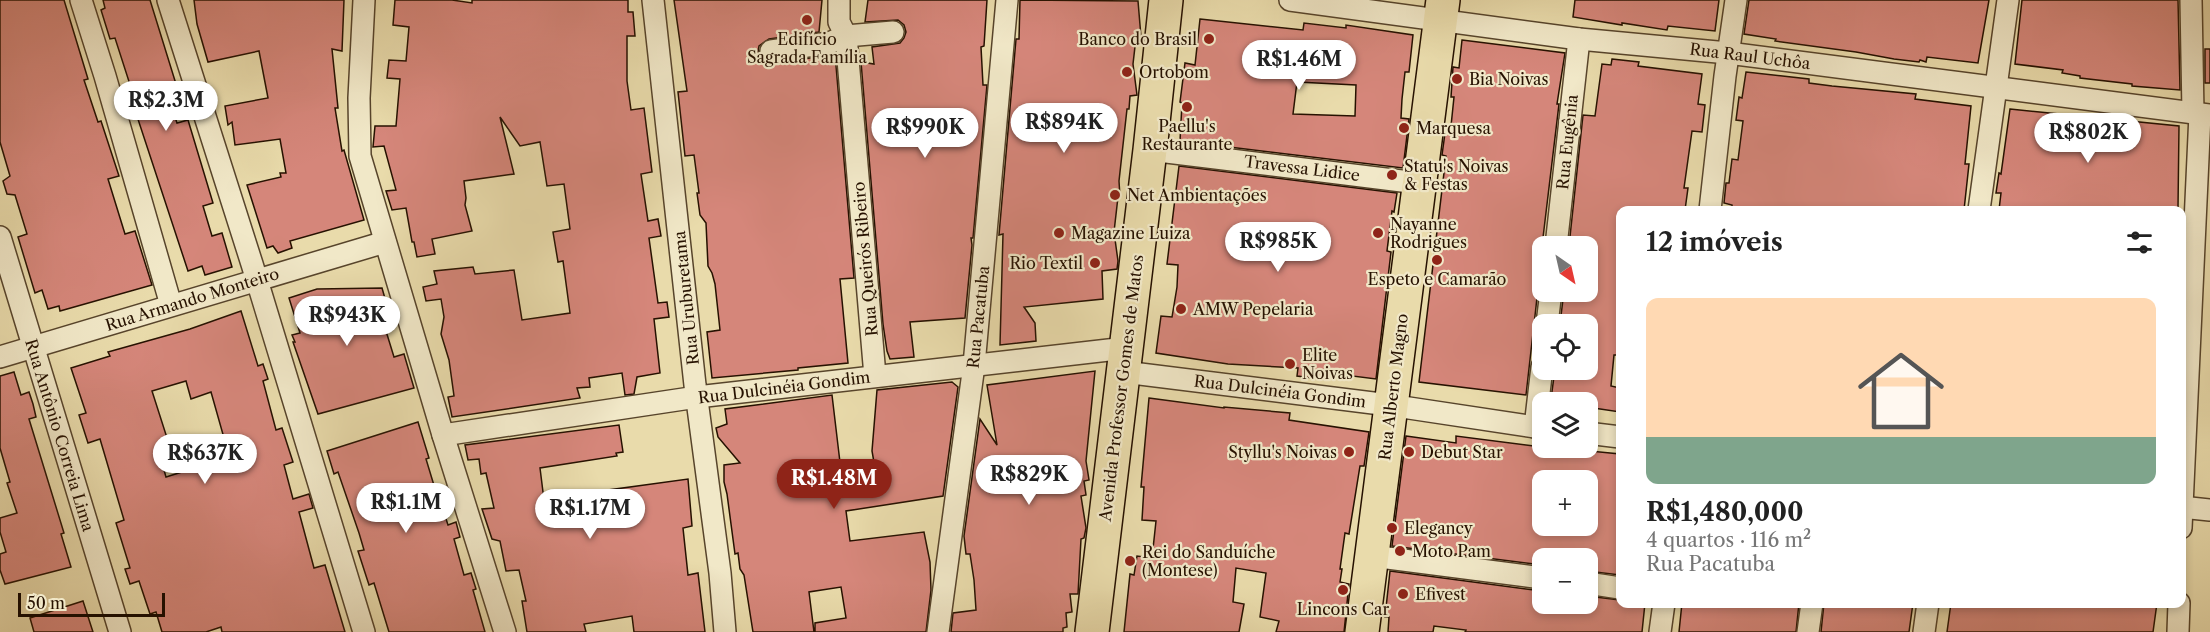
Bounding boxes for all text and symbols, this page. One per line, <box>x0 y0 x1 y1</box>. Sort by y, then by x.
marker: Edifício Sagrada Família <box>800 13 814 27</box>
place label: Edifício Sagrada Família <box>747 29 867 67</box>
place label: Banco do Brasil <box>1078 29 1197 49</box>
marker: Banco do Brasil <box>1202 32 1216 46</box>
street label: Rua Raul Uchôa <box>1688 39 1812 73</box>
pin: R$1.46M <box>1244 40 1354 91</box>
text: R$1.46M <box>1256 47 1342 71</box>
place label: Ortobom <box>1139 62 1209 82</box>
marker: Ortobom <box>1120 65 1134 79</box>
place label: Bia Noivas <box>1469 69 1548 89</box>
marker: Bia Noivas <box>1450 72 1464 86</box>
pin: R$2.3M <box>117 81 215 132</box>
text: R$2.3M <box>128 88 204 112</box>
street label: Rua Eugênia <box>1552 93 1582 191</box>
marker: Paellu's Restaurante <box>1180 100 1194 114</box>
pin: R$894K <box>1015 103 1113 154</box>
pin: R$990K <box>876 108 974 159</box>
text: R$894K <box>1025 110 1103 134</box>
pin: R$802K <box>2039 113 2137 164</box>
text: R$990K <box>885 115 965 139</box>
place label: Paellu's Restaurante <box>1141 116 1233 154</box>
place label: Marquesa <box>1416 118 1491 138</box>
text: R$802K <box>2048 120 2128 144</box>
marker: Marquesa <box>1397 121 1411 135</box>
street label: Travessa Lidice <box>1243 151 1361 185</box>
place label: Statu's Noivas & Festas <box>1404 156 1509 194</box>
marker: Statu's Noivas & Festas <box>1385 168 1399 182</box>
street label: Rua Queirós Ribeiro <box>848 181 882 337</box>
place label: Net Ambientações <box>1127 185 1267 205</box>
marker: Net Ambientações <box>1108 188 1122 202</box>
place label: Nayanne Rodrigues <box>1390 214 1467 252</box>
pin: R$985K <box>1229 222 1327 273</box>
place label: Magazine Luiza <box>1071 223 1191 243</box>
marker: Magazine Luiza <box>1052 226 1066 240</box>
marker: Nayanne Rodrigues <box>1371 226 1385 240</box>
text: 12 imóveis <box>1646 226 1783 258</box>
icon: filters <box>2123 226 2156 259</box>
street label: Rua Uruburetama <box>669 229 703 366</box>
text: R$985K <box>1239 229 1317 253</box>
north arrow <box>1532 236 1598 302</box>
map controls <box>1532 236 1598 614</box>
place label: Rio Textil <box>1009 253 1083 273</box>
street label: Avenida Professor Gomes de Matos <box>1095 253 1147 524</box>
marker: Espeto e Camarão <box>1430 253 1444 267</box>
marker: Rio Textil <box>1088 256 1102 270</box>
street label: Rua Armando Monteiro <box>103 263 281 335</box>
street label: Rua Pacatuba <box>963 264 993 369</box>
place label: Espeto e Camarão <box>1368 269 1507 289</box>
pin: R$943K <box>298 296 396 347</box>
place label: AMW Pepelaria <box>1192 299 1314 319</box>
marker: AMW Pepelaria <box>1174 302 1188 316</box>
text: R$943K <box>308 303 386 327</box>
street label: Rua Alberto Magno <box>1374 312 1412 462</box>
button: locate <box>1532 314 1598 380</box>
street label: Rua Antônio Correia Lima <box>21 336 99 534</box>
icon: home <box>1847 337 1955 445</box>
place label: Elite Noivas <box>1302 345 1353 383</box>
marker: Elite Noivas <box>1283 357 1297 371</box>
street label: Rua Dulcinéia Gondim <box>697 366 871 407</box>
street label: Rua Dulcinéia Gondim <box>1193 371 1367 412</box>
button: layers <box>1532 392 1598 458</box>
pin: R$637K <box>156 434 254 485</box>
text: R$637K <box>167 441 243 465</box>
place label: Styllu's Noivas <box>1228 442 1337 462</box>
place label: Debut Star <box>1421 442 1503 462</box>
marker: Styllu's Noivas <box>1342 445 1356 459</box>
marker: Debut Star <box>1402 445 1416 459</box>
pin: R$829K <box>980 455 1078 506</box>
pin: R$1.48M <box>779 459 889 510</box>
text: R$829K <box>990 462 1068 486</box>
text: R$1.48M <box>791 466 877 490</box>
button: + <box>1532 470 1598 536</box>
pin: R$1.1M <box>357 483 455 534</box>
pin: R$1.17M <box>535 489 645 540</box>
text: R$1.1M <box>370 490 442 514</box>
text: R$1.17M <box>549 496 631 520</box>
text: R$1,480,000 <box>1646 496 1804 528</box>
place label: Elegancy <box>1404 518 1474 538</box>
marker: Elegancy <box>1385 521 1399 535</box>
text: 4 quartos · 116 m² <box>1646 528 1811 552</box>
place label: Moto Pam <box>1412 541 1491 561</box>
place label: Rei do Sanduíche (Montese) <box>1142 542 1275 580</box>
marker: Moto Pam <box>1393 544 1407 558</box>
button: − <box>1532 548 1598 614</box>
text: Rua Pacatuba <box>1646 552 1775 576</box>
marker: Rei do Sanduíche (Montese) <box>1123 554 1137 568</box>
marker: Lincons Car <box>1336 583 1350 597</box>
place label: Efivest <box>1415 584 1466 604</box>
marker: Efivest <box>1396 587 1410 601</box>
scale bar <box>18 590 165 618</box>
text: 50 m <box>27 593 65 613</box>
place label: Lincons Car <box>1297 599 1389 619</box>

